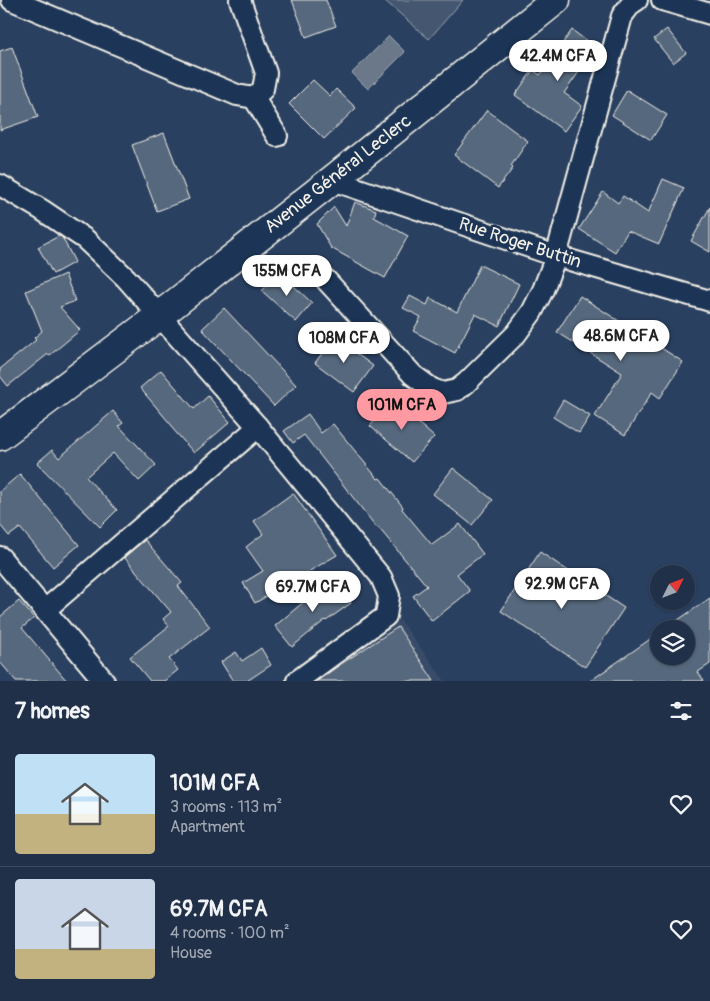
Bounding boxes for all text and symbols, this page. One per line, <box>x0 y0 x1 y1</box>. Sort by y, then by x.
pin: 42.4M CFA <box>501 39 615 82</box>
text: 42.4M CFA <box>520 46 596 66</box>
street label: Avenue Général Leclerc <box>260 109 416 239</box>
street label: Rue Roger Buttin <box>456 212 584 274</box>
pin: 155M CFA <box>235 254 339 297</box>
text: 155M CFA <box>253 261 321 281</box>
pin: 48.6M CFA <box>564 320 678 362</box>
pin: 108M CFA <box>292 322 396 364</box>
text: 48.6M CFA <box>583 326 659 346</box>
text: 108M CFA <box>309 328 379 348</box>
pin: 101M CFA <box>350 388 454 431</box>
text: 101M CFA <box>368 395 436 415</box>
north arrow <box>650 565 695 610</box>
map controls <box>650 565 695 665</box>
pin: 92.9M CFA <box>505 568 619 610</box>
pin: 69.7M CFA <box>256 570 370 613</box>
text: 92.9M CFA <box>525 574 599 594</box>
text: 69.7M CFA <box>276 577 350 597</box>
button: layers <box>650 620 695 665</box>
icon: filters <box>667 697 695 725</box>
text: 7 homes <box>15 698 90 725</box>
text: 101M CFA <box>170 770 260 797</box>
icon: home <box>55 774 115 834</box>
icon: heart <box>667 790 695 818</box>
text: 3 rooms · 113 m² <box>170 797 282 817</box>
text: Apartment <box>170 817 245 837</box>
text: 69.7M CFA <box>170 896 268 923</box>
icon: home <box>55 899 115 959</box>
icon: heart <box>667 915 695 943</box>
text: 4 rooms · 100 m² <box>170 923 289 943</box>
text: House <box>170 943 212 963</box>

